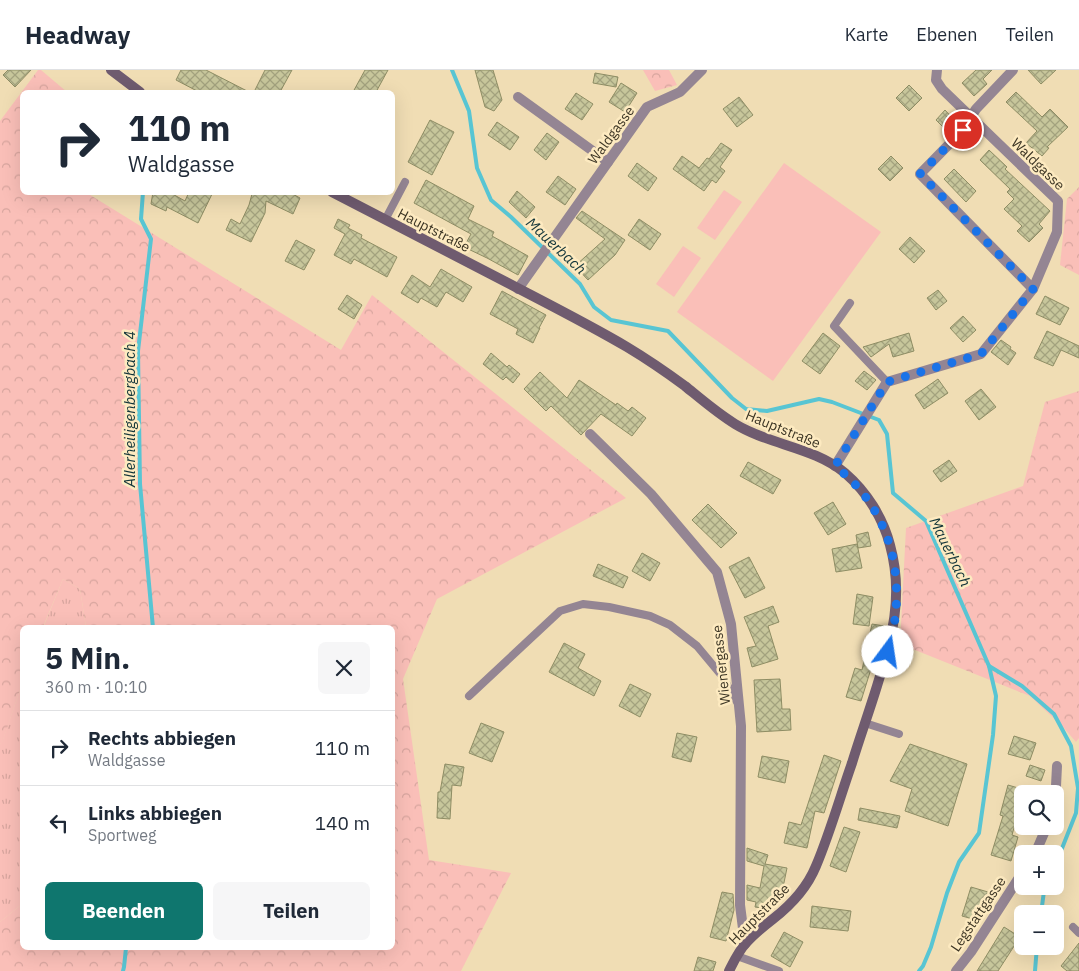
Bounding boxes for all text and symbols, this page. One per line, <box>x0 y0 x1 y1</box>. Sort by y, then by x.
text: Headway <box>25 19 130 51</box>
text: Karte <box>845 23 888 46</box>
text: Ebenen <box>916 23 977 46</box>
text: Teilen <box>1005 23 1054 46</box>
street label: Waldgasse <box>584 102 638 168</box>
text: 110 m <box>128 105 231 151</box>
pin <box>942 109 984 151</box>
icon: right <box>45 110 110 175</box>
icon: arrive <box>949 116 977 144</box>
street label: Waldgasse <box>1007 134 1069 194</box>
text: Waldgasse <box>128 149 235 178</box>
street label: Hauptstraße <box>395 204 474 256</box>
water label: Mauerbach <box>522 213 590 278</box>
water label: Allerheiligenbergbach 4 <box>120 331 139 488</box>
street label: Hauptstraße <box>743 406 823 452</box>
water label: Mauerbach <box>925 514 975 590</box>
street label: Wienergasse <box>708 624 734 706</box>
position arrow <box>861 625 913 677</box>
text: 5 Min. <box>45 638 130 677</box>
button: close <box>318 642 370 694</box>
text: 360 m · 10:10 <box>45 677 147 697</box>
text: Rechts abbiegen <box>88 726 236 750</box>
icon: right <box>45 734 73 762</box>
text: 110 m <box>315 736 370 760</box>
text: Waldgasse <box>88 750 166 770</box>
map controls <box>1014 785 1064 955</box>
button: search <box>1014 785 1064 835</box>
text: Links abbiegen <box>88 801 222 825</box>
icon: left <box>45 809 73 837</box>
text: 140 m <box>315 811 370 835</box>
text: Sportweg <box>88 825 157 845</box>
button: + <box>1014 845 1064 895</box>
street label: Legstattgasse <box>946 873 1010 955</box>
street label: Hauptstraße <box>725 879 794 948</box>
button: Beenden <box>45 882 203 940</box>
button: Teilen <box>213 882 370 940</box>
button: − <box>1014 905 1064 955</box>

